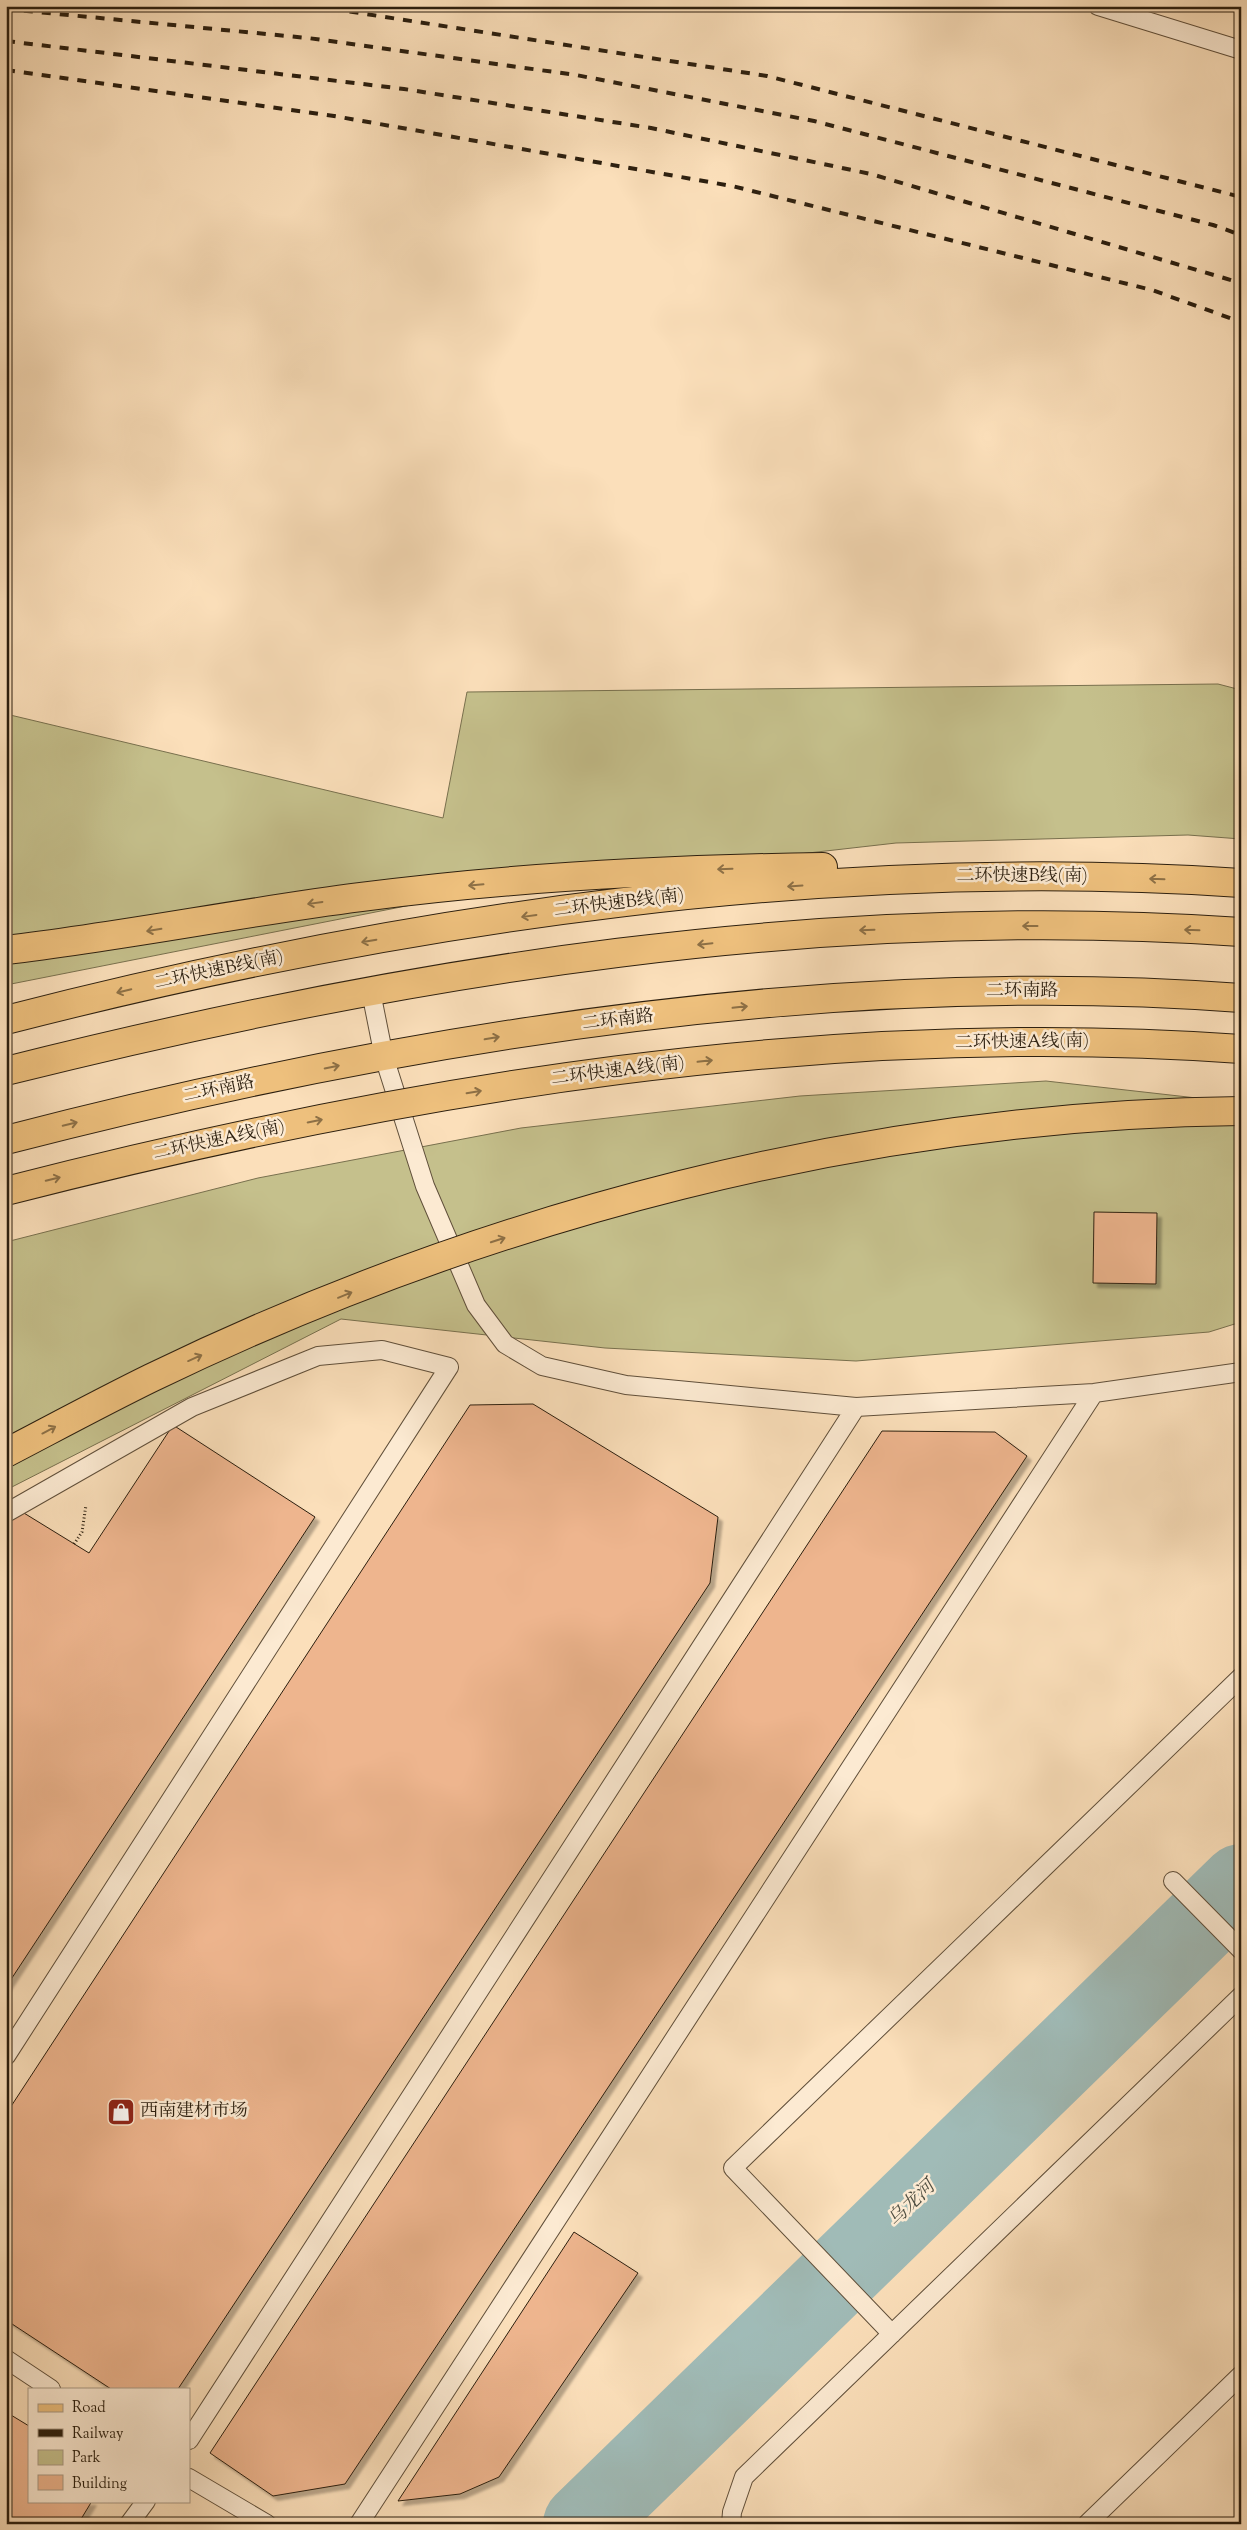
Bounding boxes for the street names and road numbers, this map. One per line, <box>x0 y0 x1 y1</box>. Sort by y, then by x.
street label: 二环快速B线(南) <box>956 864 1088 890</box>
street label: 二环快速B线(南) <box>552 883 686 925</box>
street label: 二环快速B线(南) <box>152 945 286 997</box>
street label: 二环南路 <box>986 979 1058 1005</box>
street label: 二环南路 <box>581 1004 655 1038</box>
street label: 二环快速A线(南) <box>955 1029 1089 1057</box>
street label: 二环快速A线(南) <box>550 1051 686 1093</box>
street label: 二环南路 <box>181 1070 257 1110</box>
street label: 二环快速A线(南) <box>151 1114 287 1168</box>

